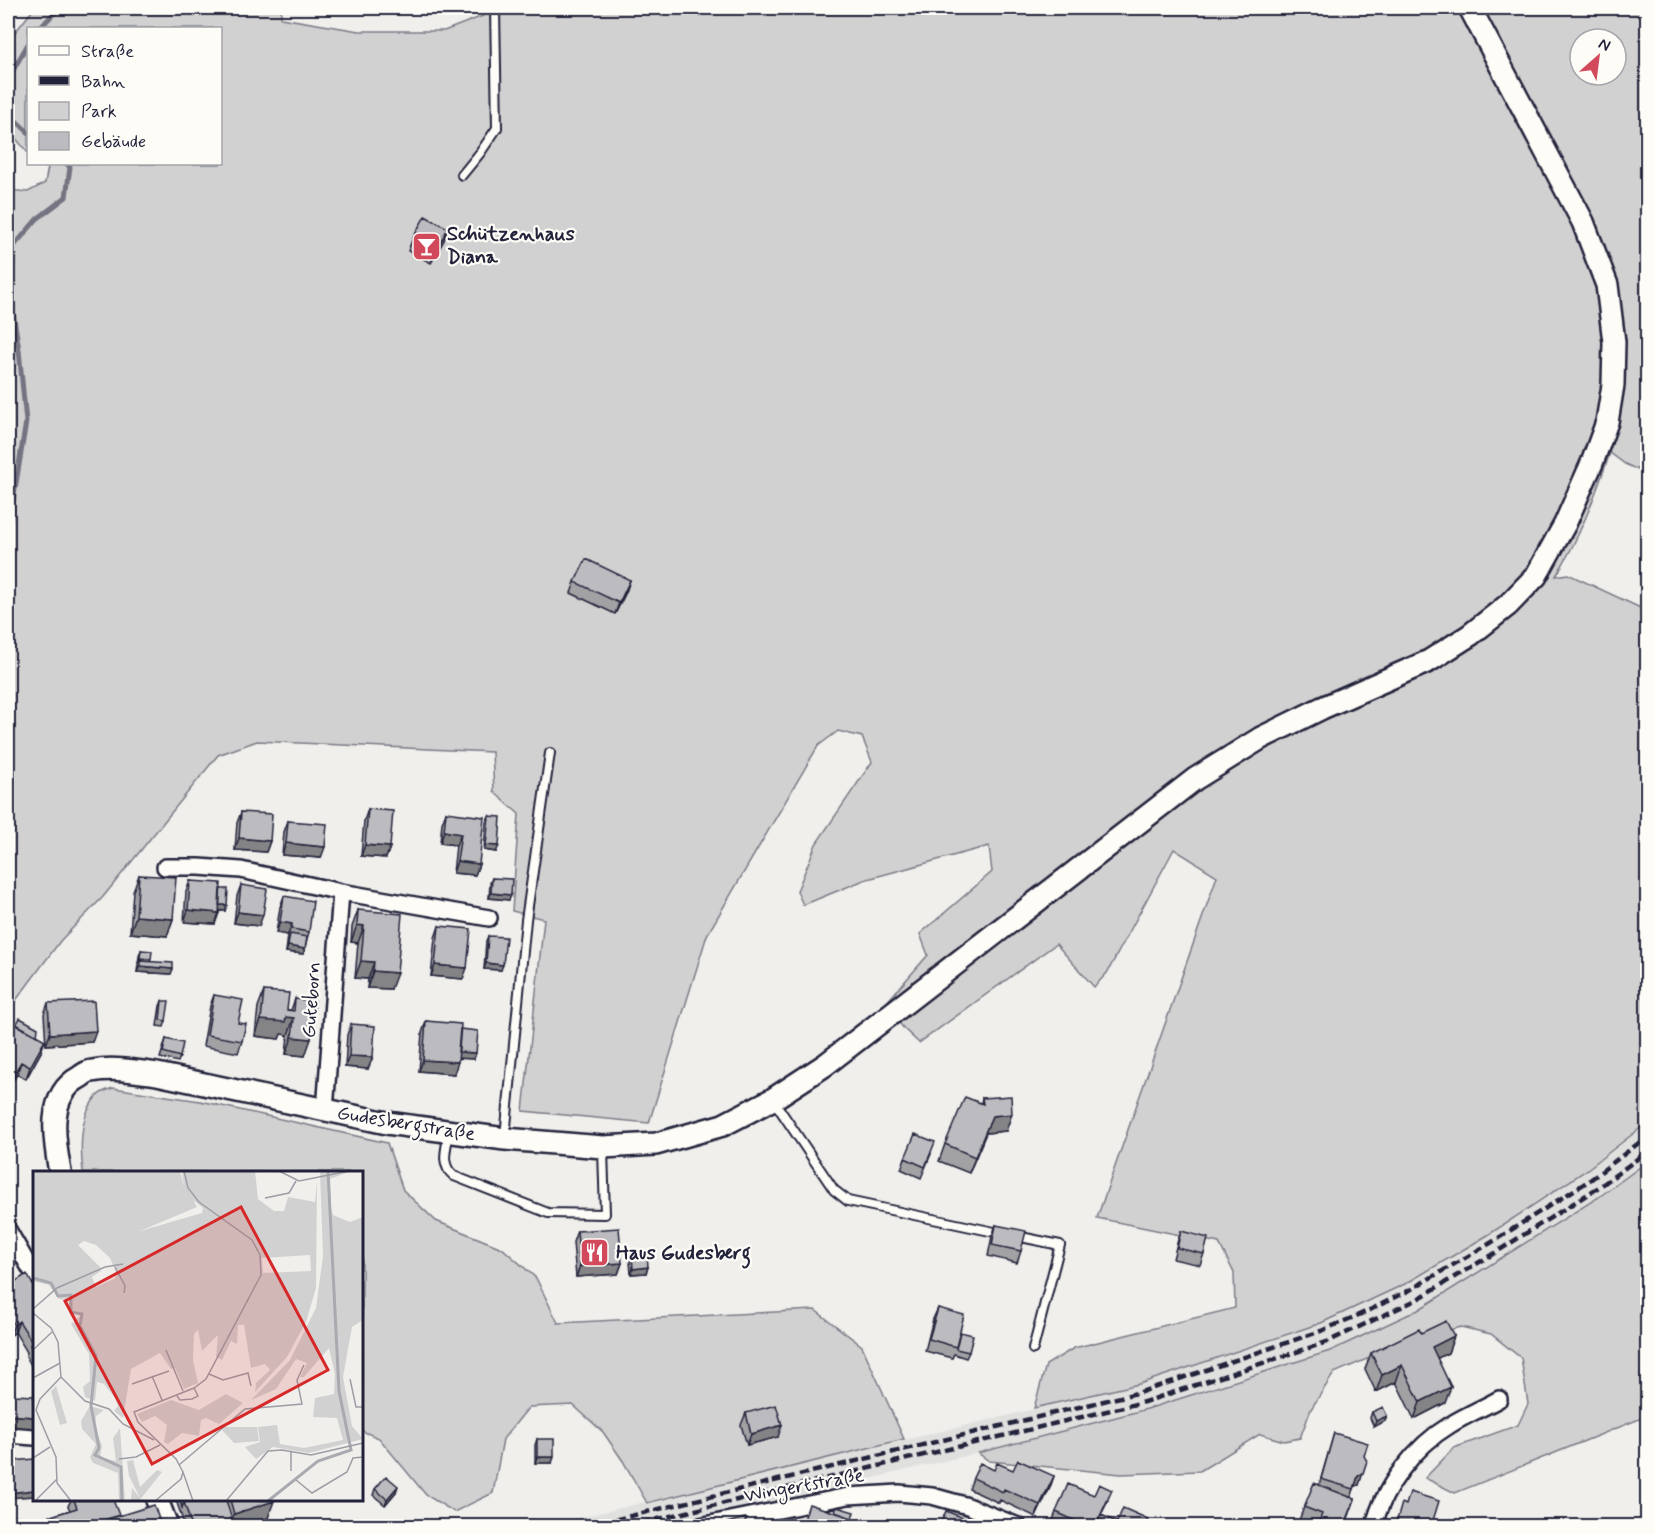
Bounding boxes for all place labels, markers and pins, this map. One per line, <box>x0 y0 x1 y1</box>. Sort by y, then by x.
place label: Schützenhaus Diana <box>447 221 575 271</box>
bar icon: Schützenhaus Diana <box>410 230 442 262</box>
restaurant icon: Haus Gudesberg <box>579 1237 611 1269</box>
place label: Haus Gudesberg <box>616 1240 751 1269</box>

